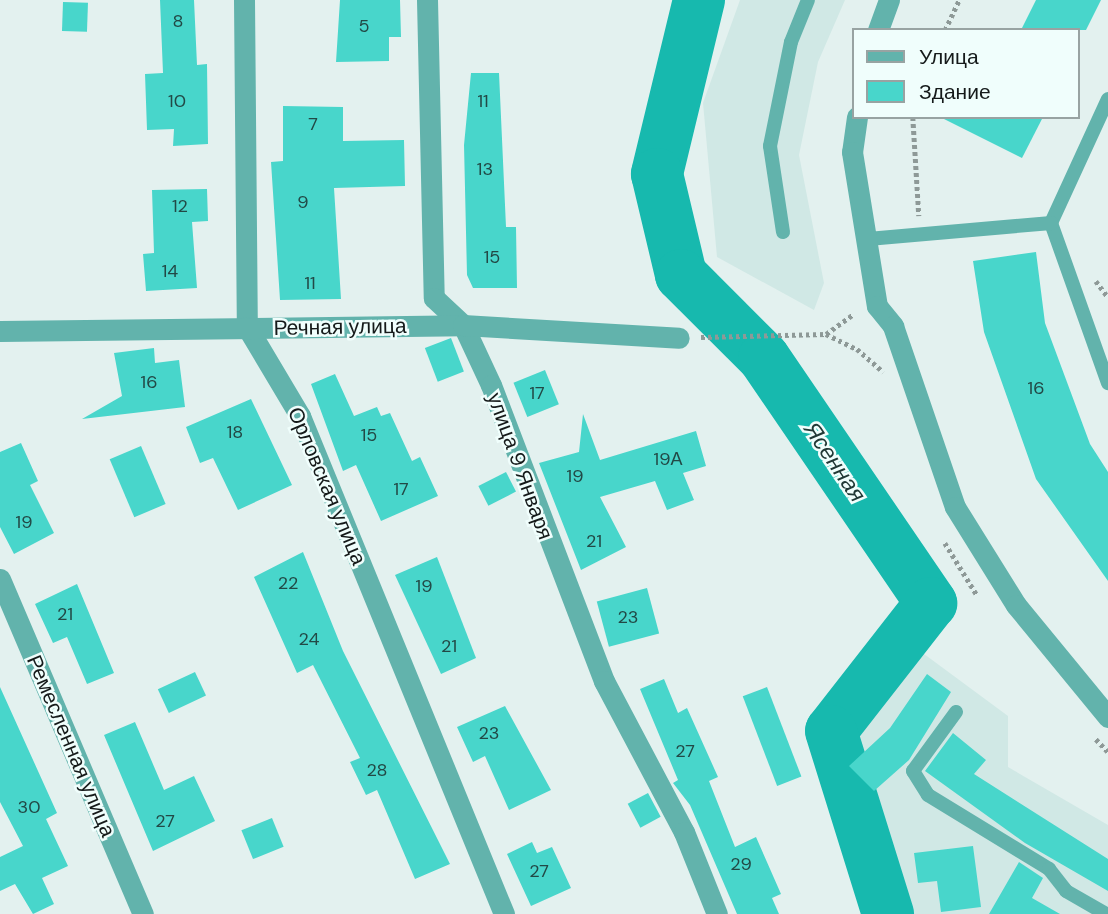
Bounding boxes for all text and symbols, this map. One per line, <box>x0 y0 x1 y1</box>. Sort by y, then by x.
house number: 8 <box>173 10 183 32</box>
house number: 5 <box>359 15 369 37</box>
legend <box>852 28 1080 119</box>
text: Улица <box>919 43 979 71</box>
text: Здание <box>919 78 991 106</box>
house number: 10 <box>168 90 186 112</box>
house number: 11 <box>477 90 489 112</box>
house number: 7 <box>308 113 318 135</box>
house number: 13 <box>477 158 493 180</box>
house number: 9 <box>297 191 309 213</box>
house number: 12 <box>172 195 188 217</box>
house number: 15 <box>484 246 500 268</box>
house number: 14 <box>162 260 178 282</box>
house number: 11 <box>304 272 316 294</box>
street label: Речная улица <box>273 313 407 341</box>
house number: 16 <box>141 371 157 393</box>
house number: 16 <box>1028 377 1044 399</box>
house number: 17 <box>529 382 545 404</box>
street label: улица 9 Января <box>482 389 558 543</box>
street label: Орловская улица <box>282 403 372 569</box>
water label: Ясенная <box>798 417 872 507</box>
house number: 18 <box>227 421 243 443</box>
house number: 15 <box>361 424 377 446</box>
house number: 19А <box>654 448 682 470</box>
house number: 19 <box>567 465 583 487</box>
house number: 17 <box>393 478 409 500</box>
house number: 19 <box>16 511 32 533</box>
house number: 21 <box>586 530 602 552</box>
house number: 22 <box>278 572 298 594</box>
house number: 19 <box>416 575 432 597</box>
house number: 21 <box>57 603 73 625</box>
house number: 23 <box>617 606 639 628</box>
house number: 24 <box>299 628 319 650</box>
house number: 21 <box>441 635 457 657</box>
street label: Ремесленная улица <box>21 651 121 841</box>
house number: 23 <box>478 722 500 744</box>
house number: 27 <box>675 740 695 762</box>
house number: 28 <box>366 759 388 781</box>
house number: 30 <box>18 796 40 818</box>
house number: 27 <box>155 810 175 832</box>
house number: 29 <box>730 853 752 875</box>
house number: 27 <box>529 860 549 882</box>

